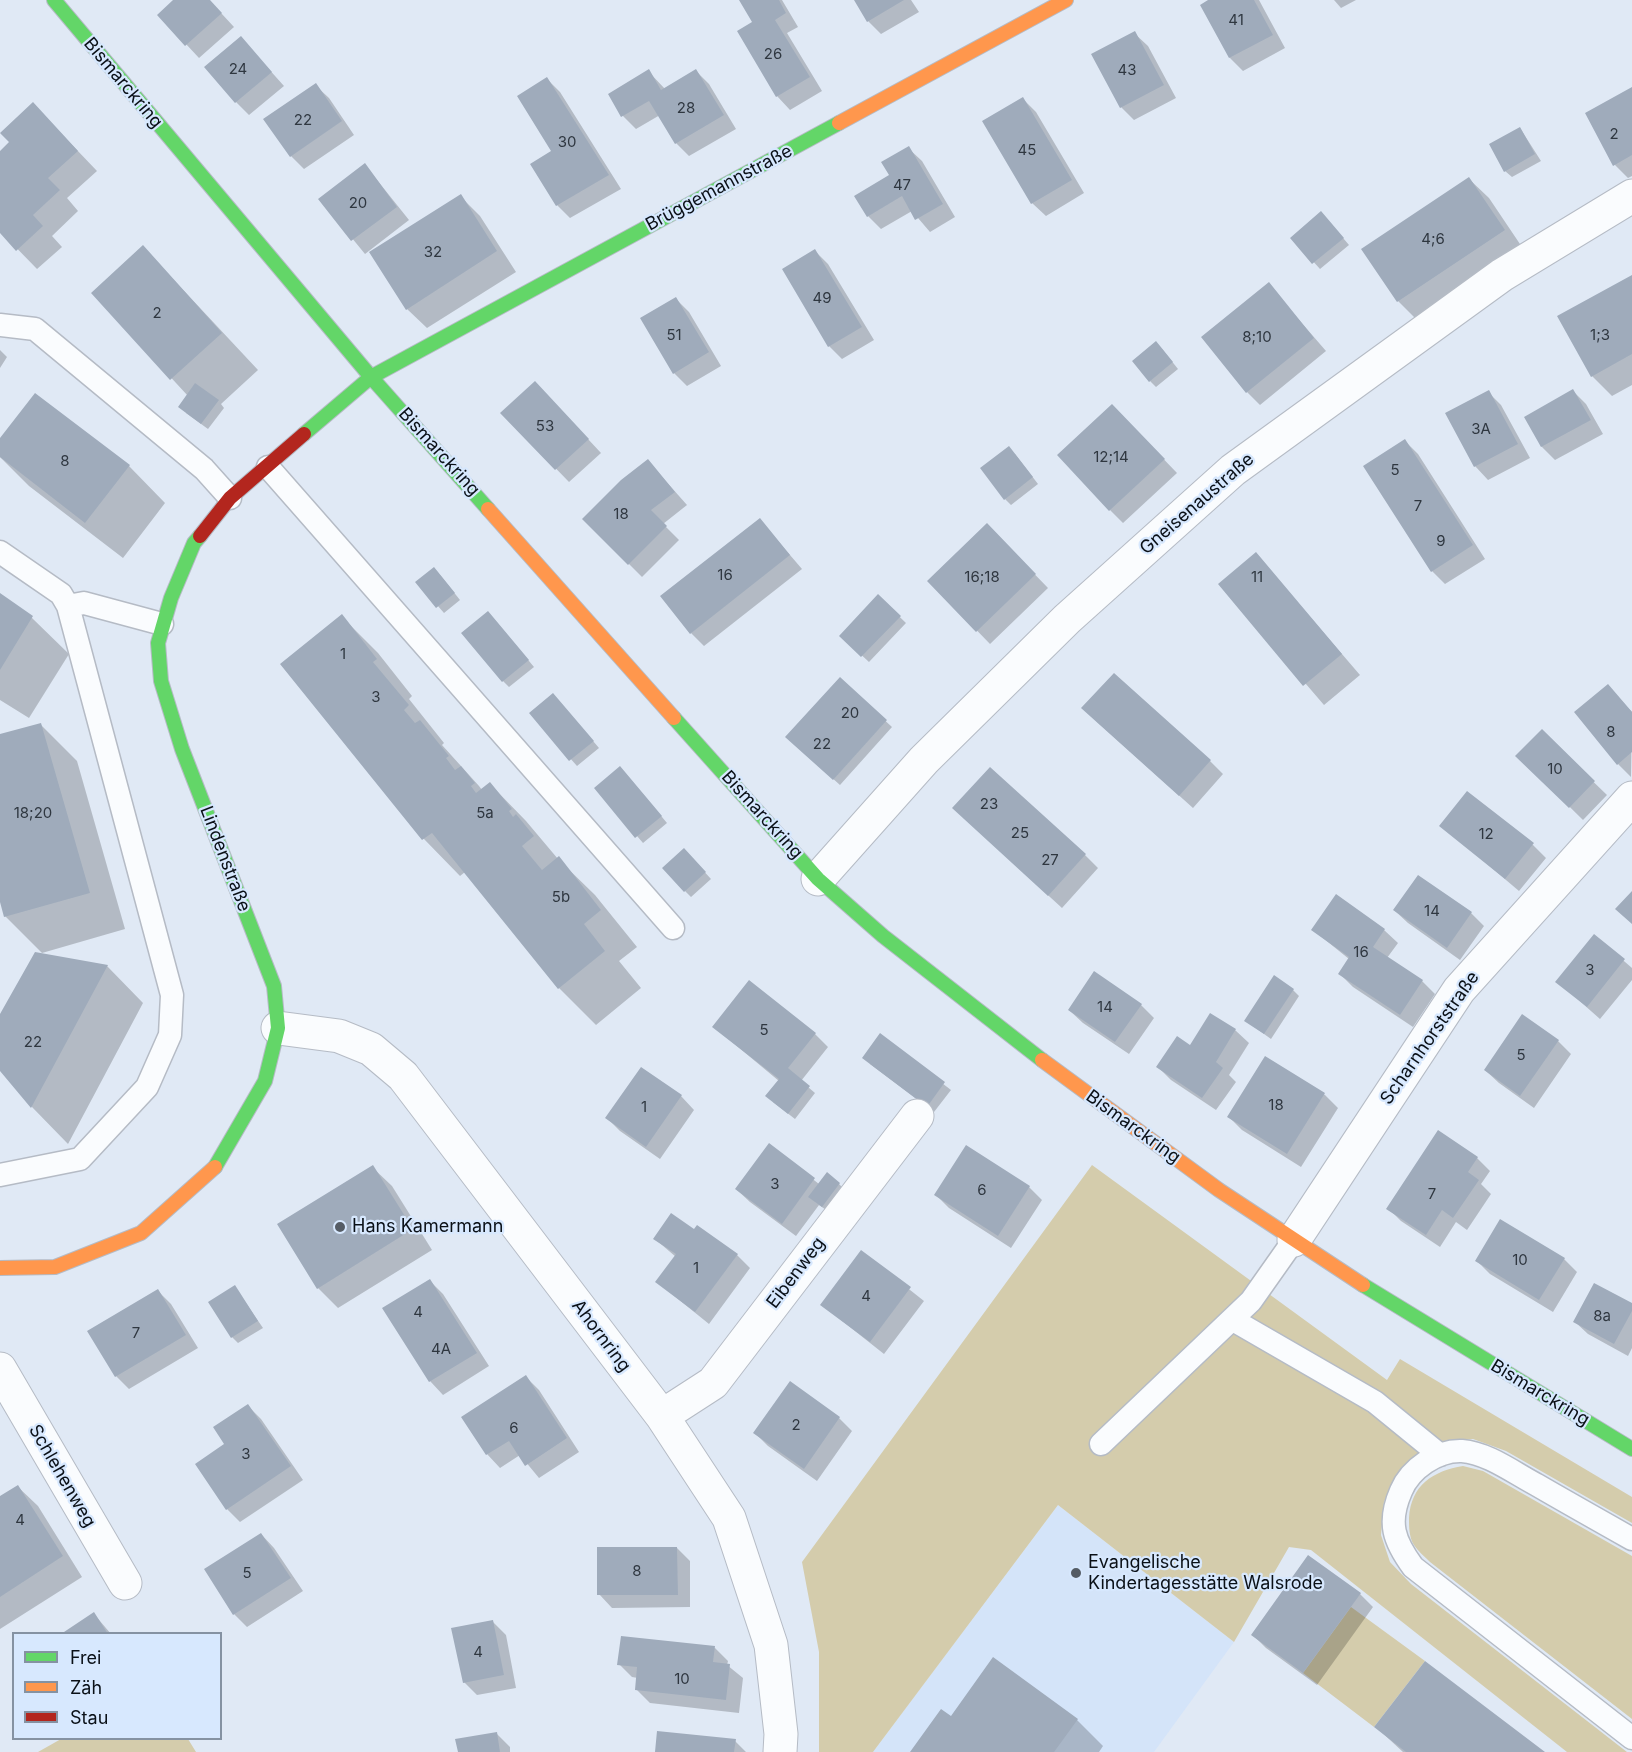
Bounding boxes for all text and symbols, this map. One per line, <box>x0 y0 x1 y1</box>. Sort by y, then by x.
house number: 41 <box>1228 11 1244 29</box>
street label: Bismarckring <box>79 33 167 133</box>
house number: 26 <box>764 45 782 63</box>
house number: 24 <box>229 60 247 78</box>
house number: 43 <box>1118 61 1136 79</box>
house number: 28 <box>677 99 695 117</box>
house number: 22 <box>294 111 312 129</box>
house number: 2 <box>1609 125 1619 143</box>
house number: 30 <box>558 133 576 151</box>
street label: Brüggemannstraße <box>642 140 796 236</box>
house number: 45 <box>1018 141 1036 159</box>
house number: 47 <box>893 176 911 194</box>
house number: 20 <box>349 194 367 212</box>
house number: 4;6 <box>1421 230 1445 248</box>
house number: 32 <box>424 243 442 261</box>
house number: 49 <box>813 289 831 307</box>
house number: 2 <box>152 304 162 322</box>
house number: 51 <box>666 326 682 344</box>
house number: 1;3 <box>1590 326 1610 344</box>
house number: 8;10 <box>1242 328 1272 346</box>
street label: Bismarckring <box>394 403 484 501</box>
house number: 53 <box>536 417 554 435</box>
house number: 3A <box>1471 420 1491 438</box>
house number: 12;14 <box>1093 448 1129 466</box>
street label: Gneisenaustraße <box>1136 449 1258 559</box>
house number: 8 <box>60 452 70 470</box>
house number: 5 <box>1390 461 1400 479</box>
house number: 7 <box>1414 497 1422 515</box>
house number: 18 <box>613 505 629 523</box>
house number: 9 <box>1436 532 1446 550</box>
house number: 16 <box>717 566 733 584</box>
house number: 16;18 <box>964 568 1000 586</box>
house number: 11 <box>1251 568 1263 586</box>
house number: 1 <box>340 645 346 663</box>
house number: 3 <box>371 688 381 706</box>
house number: 20 <box>841 704 859 722</box>
house number: 8 <box>1606 723 1616 741</box>
house number: 22 <box>813 735 831 753</box>
house number: 10 <box>1547 760 1563 778</box>
street label: Bismarckring <box>717 766 807 864</box>
house number: 23 <box>980 795 998 813</box>
street label: Lindenstraße <box>195 803 255 915</box>
house number: 18;20 <box>14 804 52 822</box>
house number: 5a <box>476 804 494 822</box>
house number: 25 <box>1011 824 1029 842</box>
house number: 12 <box>1478 825 1494 843</box>
house number: 27 <box>1041 851 1059 869</box>
house number: 5b <box>552 888 570 906</box>
house number: 14 <box>1424 902 1440 920</box>
house number: 16 <box>1353 943 1369 961</box>
house number: 3 <box>1585 961 1595 979</box>
street label: Scharnhorststraße <box>1376 967 1484 1109</box>
house number: 14 <box>1097 998 1113 1016</box>
house number: 5 <box>759 1021 769 1039</box>
house number: 22 <box>24 1033 42 1051</box>
house number: 5 <box>1516 1046 1526 1064</box>
street label: Bismarckring <box>1082 1086 1184 1168</box>
house number: 18 <box>1268 1096 1284 1114</box>
house number: 1 <box>641 1098 647 1116</box>
house number: 3 <box>770 1175 780 1193</box>
house number: 6 <box>977 1181 987 1199</box>
house number: 7 <box>1428 1185 1436 1203</box>
place label: Hans Kamermann <box>352 1216 503 1238</box>
marker: Hans Kamermann <box>333 1220 347 1234</box>
street label: Eibenweg <box>762 1233 830 1313</box>
house number: 10 <box>1512 1251 1528 1269</box>
house number: 1 <box>693 1259 699 1277</box>
house number: 4 <box>861 1287 871 1305</box>
street label: Ahornring <box>567 1296 635 1376</box>
house number: 4 <box>413 1303 423 1321</box>
house number: 8a <box>1593 1307 1611 1325</box>
house number: 7 <box>132 1324 140 1342</box>
house number: 4A <box>431 1340 451 1358</box>
street label: Bismarckring <box>1487 1355 1593 1431</box>
house number: 2 <box>791 1416 801 1434</box>
house number: 6 <box>509 1419 519 1437</box>
street label: Schlehenweg <box>24 1421 100 1531</box>
house number: 3 <box>241 1445 251 1463</box>
house number: 4 <box>15 1511 25 1529</box>
place label: Evangelische Kindertagesstätte Walsrode <box>1088 1552 1323 1594</box>
house number: 8 <box>632 1562 642 1580</box>
house number: 5 <box>242 1564 252 1582</box>
marker: Evangelische Kindertagesstätte Walsrode <box>1069 1566 1083 1580</box>
legend <box>12 1632 222 1740</box>
house number: 4 <box>473 1643 483 1661</box>
text: Frei <box>70 1647 101 1668</box>
house number: 10 <box>674 1670 690 1688</box>
text: Zäh <box>70 1677 102 1698</box>
text: Stau <box>70 1707 108 1728</box>

